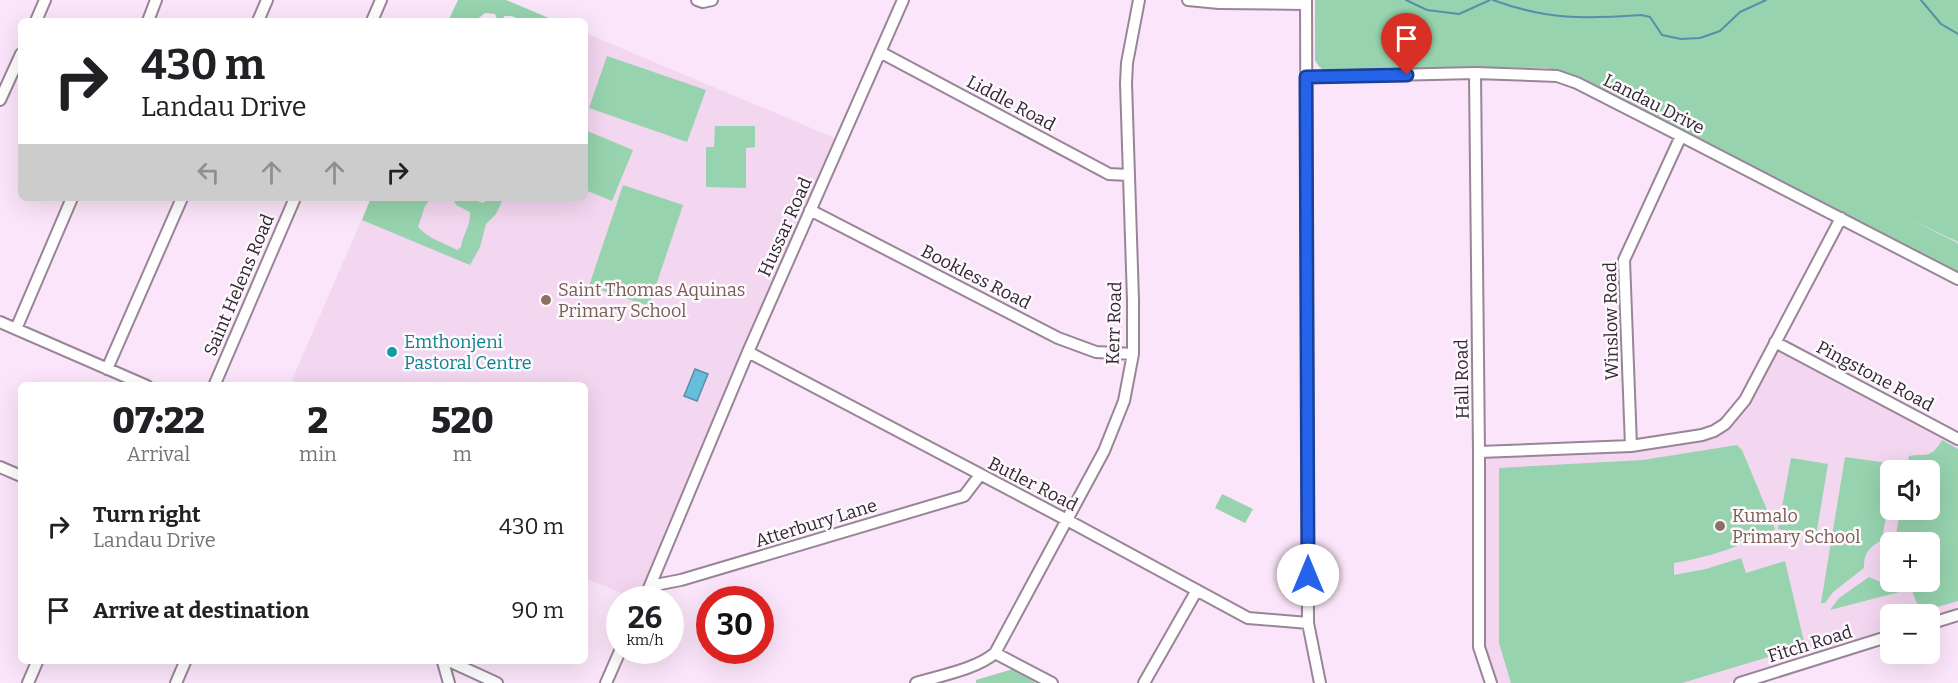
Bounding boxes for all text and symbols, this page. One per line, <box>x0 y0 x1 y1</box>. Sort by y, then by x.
pin <box>1381 13 1432 75</box>
icon: arrive <box>1390 22 1423 55</box>
text: 430 m <box>141 40 265 90</box>
icon: right <box>42 42 120 120</box>
street label: Landau Drive <box>1600 69 1708 139</box>
street label: Liddle Road <box>963 70 1059 136</box>
text: Landau Drive <box>141 91 307 123</box>
icon: left <box>192 156 225 189</box>
icon: ahead <box>255 156 288 189</box>
icon: ahead <box>318 156 351 189</box>
icon: right <box>381 156 414 189</box>
street label: Hussar Road <box>753 174 817 280</box>
street label: Saint Helens Road <box>199 210 279 359</box>
street label: Bookless Road <box>917 240 1035 314</box>
street label: Winslow Road <box>1599 261 1623 380</box>
place label: Saint Thomas Aquinas Primary School <box>558 279 745 322</box>
street label: Kerr Road <box>1102 281 1126 365</box>
marker: Saint Thomas Aquinas Primary School <box>539 293 553 307</box>
place label: Emthonjeni Pastoral Centre <box>404 331 532 374</box>
street label: Pingstone Road <box>1813 336 1938 416</box>
street label: Hall Road <box>1450 338 1474 419</box>
marker: Emthonjeni Pastoral Centre <box>385 345 399 359</box>
text: 07:22 <box>112 399 205 443</box>
text: 2 <box>308 399 328 443</box>
text: 520 <box>431 399 494 443</box>
text: Arrival <box>127 442 190 466</box>
text: min <box>299 442 337 466</box>
text: m <box>453 442 472 466</box>
street label: Butler Road <box>984 452 1082 516</box>
map controls <box>1880 460 1940 664</box>
button: sound <box>1880 460 1940 520</box>
street label: Atterbury Lane <box>752 494 880 552</box>
text: Turn right <box>93 501 201 528</box>
place label: Kumalo Primary School <box>1732 505 1861 548</box>
icon: right <box>42 510 75 543</box>
text: 430 m <box>499 513 564 540</box>
marker: Kumalo Primary School <box>1713 519 1727 533</box>
text: Landau Drive <box>93 528 216 552</box>
button: + <box>1880 532 1940 592</box>
position arrow <box>1276 543 1340 607</box>
speed limit sign: 30 <box>696 586 774 664</box>
icon: arrive <box>42 594 75 627</box>
text: Arrive at destination <box>93 597 309 624</box>
text: 90 m <box>512 597 564 624</box>
text: 26 <box>628 600 662 636</box>
button: − <box>1880 604 1940 664</box>
street label: Fitch Road <box>1765 621 1855 667</box>
text: km/h <box>626 631 664 649</box>

